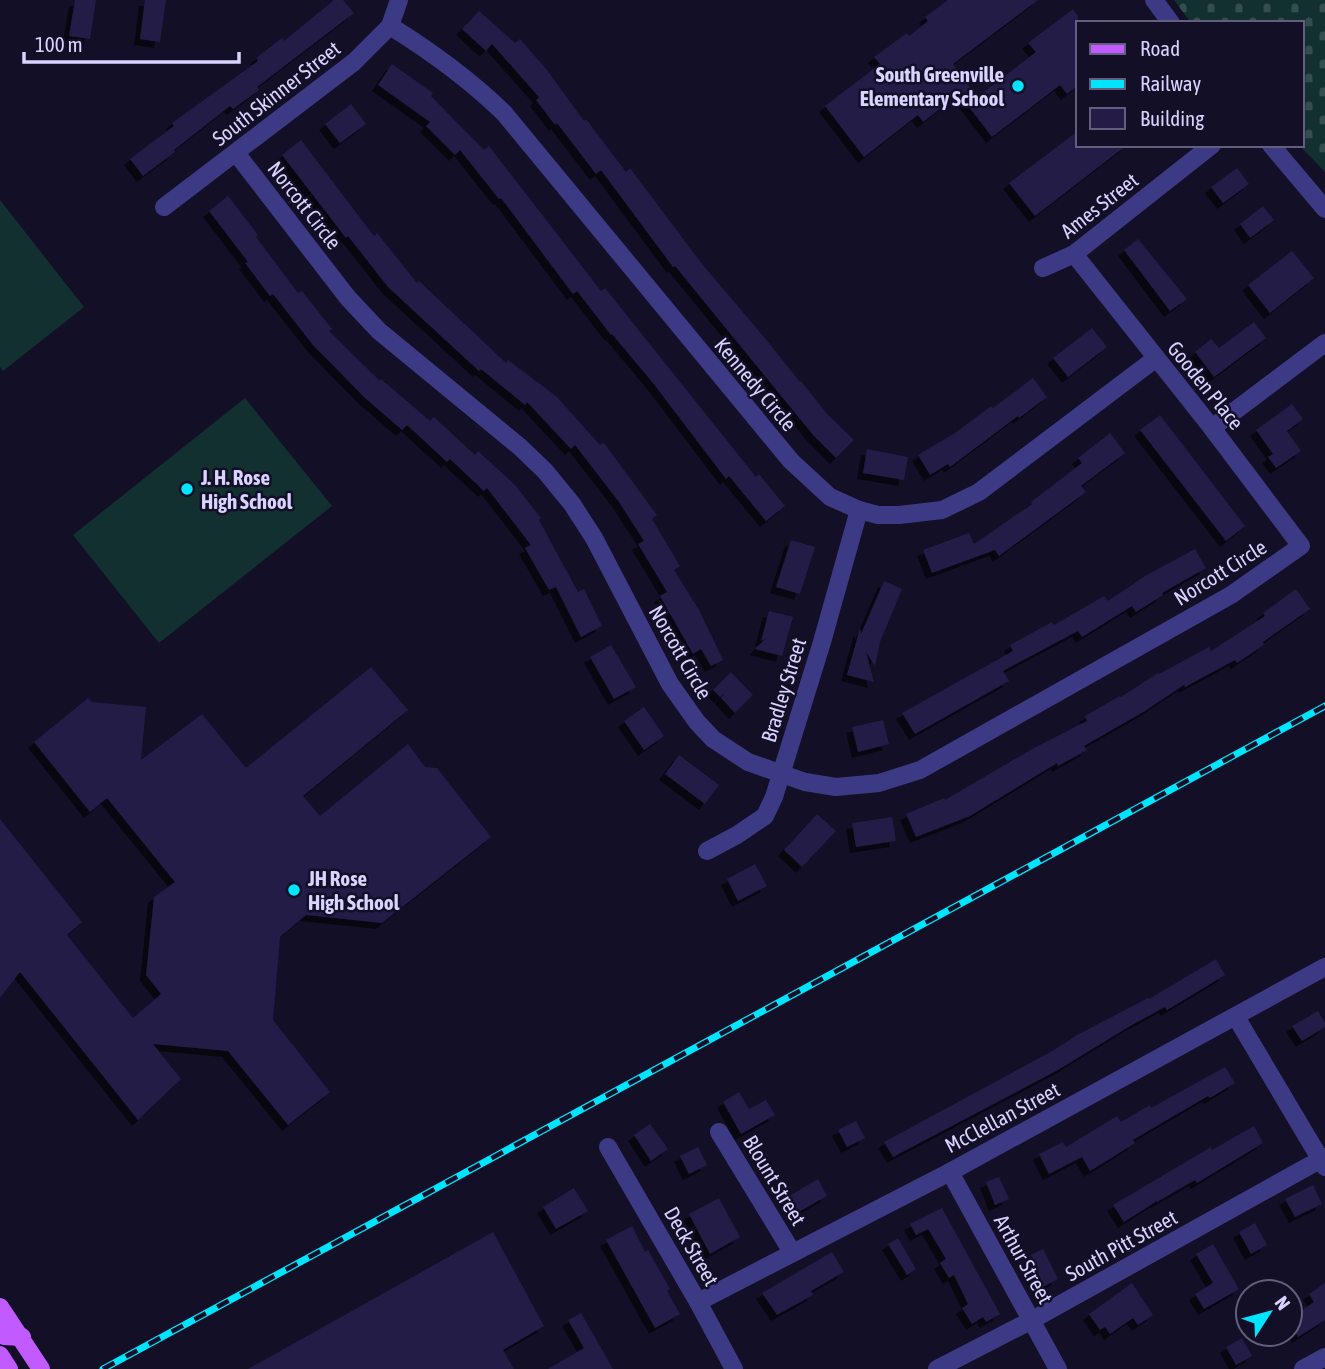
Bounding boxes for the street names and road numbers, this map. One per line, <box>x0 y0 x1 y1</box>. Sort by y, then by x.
street label: South Skinner Street <box>207 36 345 150</box>
street label: Norcott Circle <box>263 157 347 253</box>
street label: Ames Street <box>1056 167 1142 243</box>
street label: Kennedy Circle <box>710 333 802 435</box>
street label: Gooden Place <box>1163 336 1249 434</box>
street label: Norcott Circle <box>1169 534 1271 610</box>
street label: Norcott Circle <box>645 601 717 703</box>
street label: Bradley Street <box>756 635 810 745</box>
street label: McClellan Street <box>941 1077 1063 1157</box>
street label: Blount Street <box>739 1131 811 1229</box>
street label: Deck Street <box>660 1202 724 1290</box>
street label: South Pitt Street <box>1061 1205 1181 1285</box>
street label: Arthur Street <box>990 1210 1058 1308</box>

